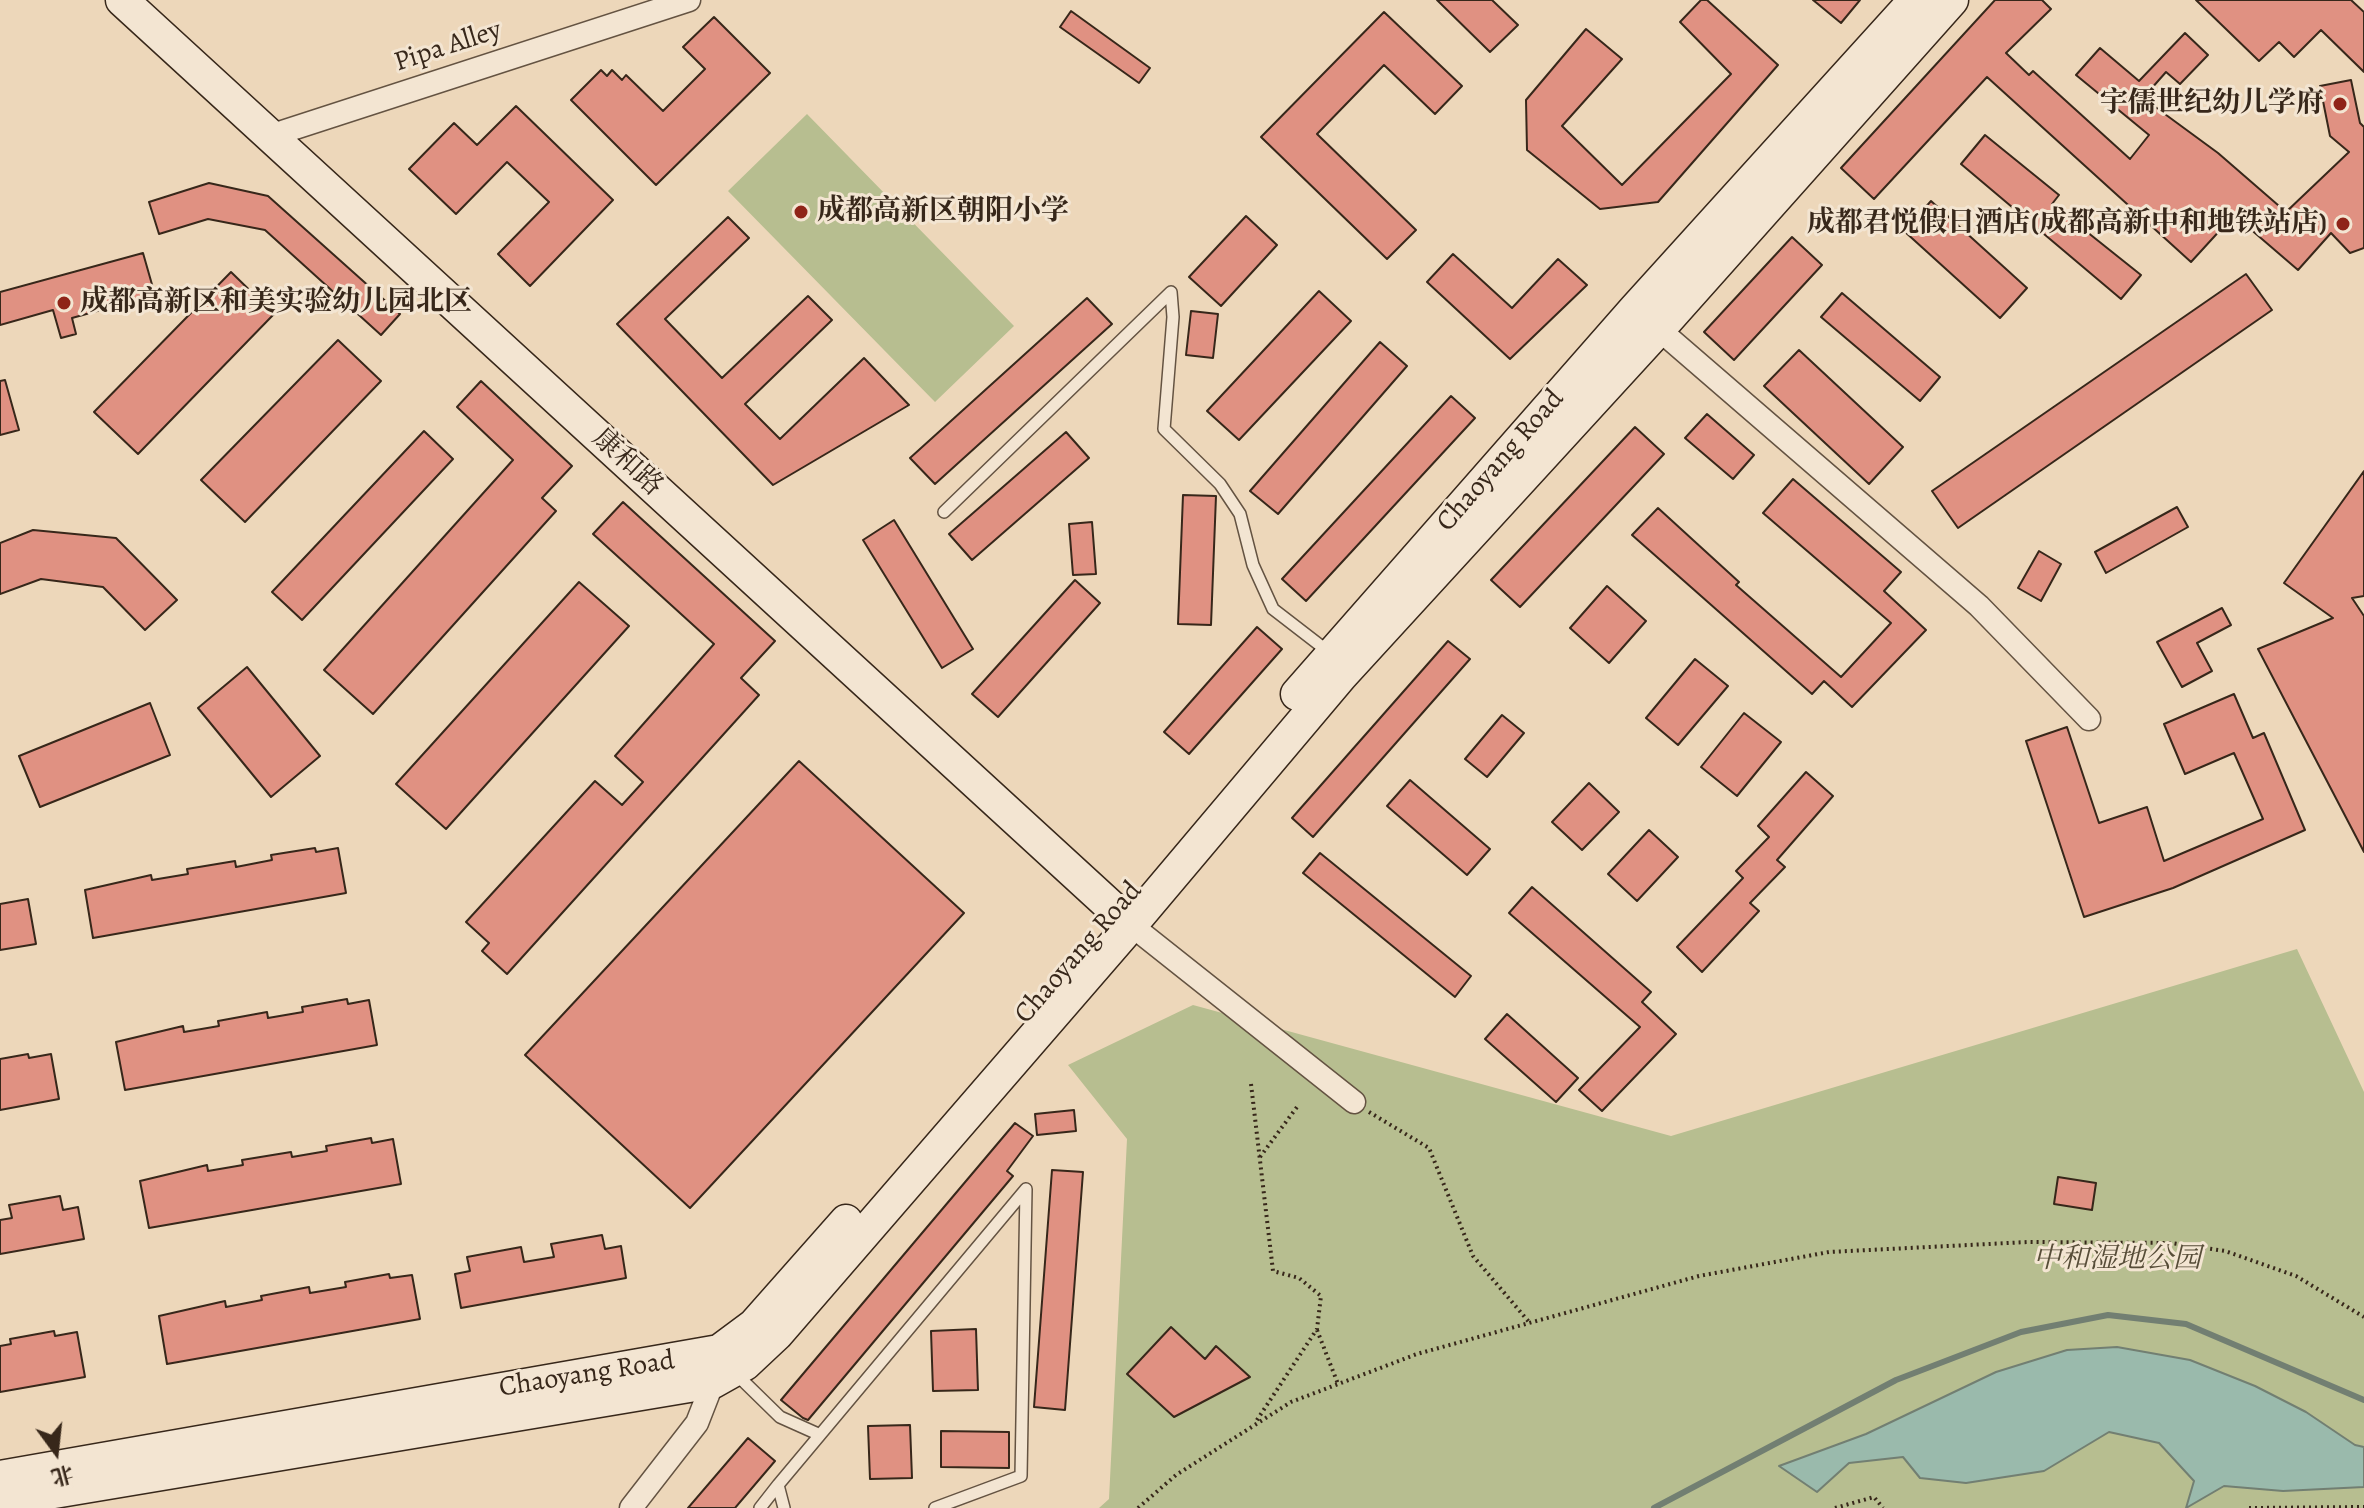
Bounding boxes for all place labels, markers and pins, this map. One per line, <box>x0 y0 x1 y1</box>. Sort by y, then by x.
place label: 宇儒世纪幼儿学府 <box>2100 87 2324 121</box>
marker: 宇儒世纪幼儿学府 <box>2331 95 2349 113</box>
place label: 成都高新区朝阳小学 <box>817 195 1069 229</box>
marker: 成都高新区朝阳小学 <box>792 203 810 221</box>
place label: 成都君悦假日酒店(成都高新中和地铁站店) <box>1807 207 2327 241</box>
marker: 成都君悦假日酒店(成都高新中和地铁站店) <box>2334 215 2352 233</box>
place label: 成都高新区和美实验幼儿园北区 <box>80 286 472 320</box>
marker: 成都高新区和美实验幼儿园北区 <box>55 294 73 312</box>

